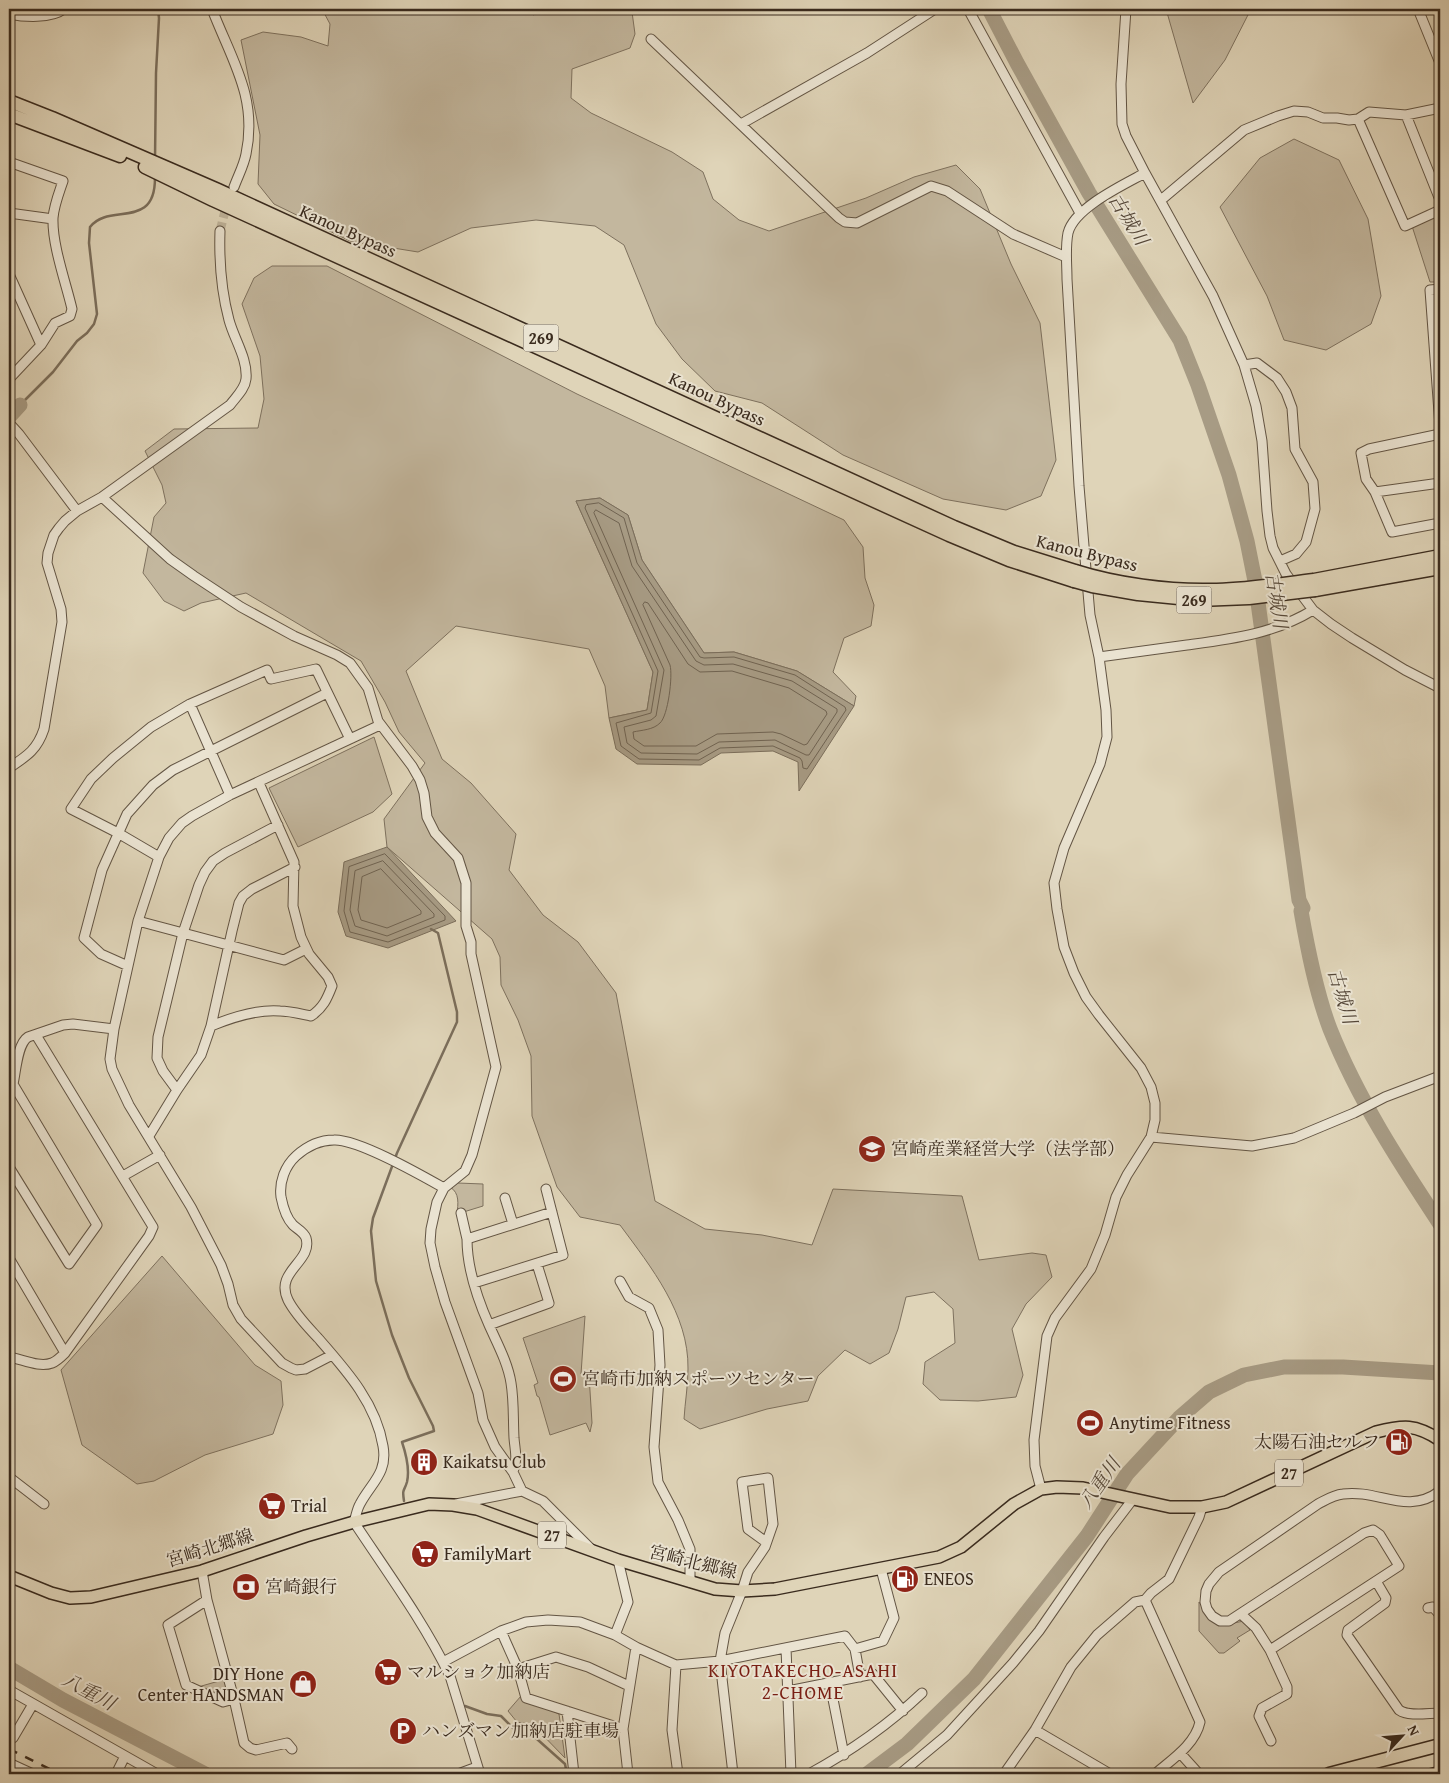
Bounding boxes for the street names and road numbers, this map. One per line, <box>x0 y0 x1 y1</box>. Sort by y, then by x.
street label: Kanou Bypass <box>295 197 401 264</box>
road number: 269 <box>524 324 558 352</box>
street label: Kanou Bypass <box>664 364 770 433</box>
street label: Kanou Bypass <box>1033 527 1141 578</box>
road number: 269 <box>1176 586 1212 614</box>
road number: 27 <box>1275 1460 1303 1486</box>
street label: 宮崎北郷線 <box>163 1521 257 1574</box>
road number: 27 <box>538 1522 566 1548</box>
street label: 宮崎北郷線 <box>646 1538 740 1586</box>

